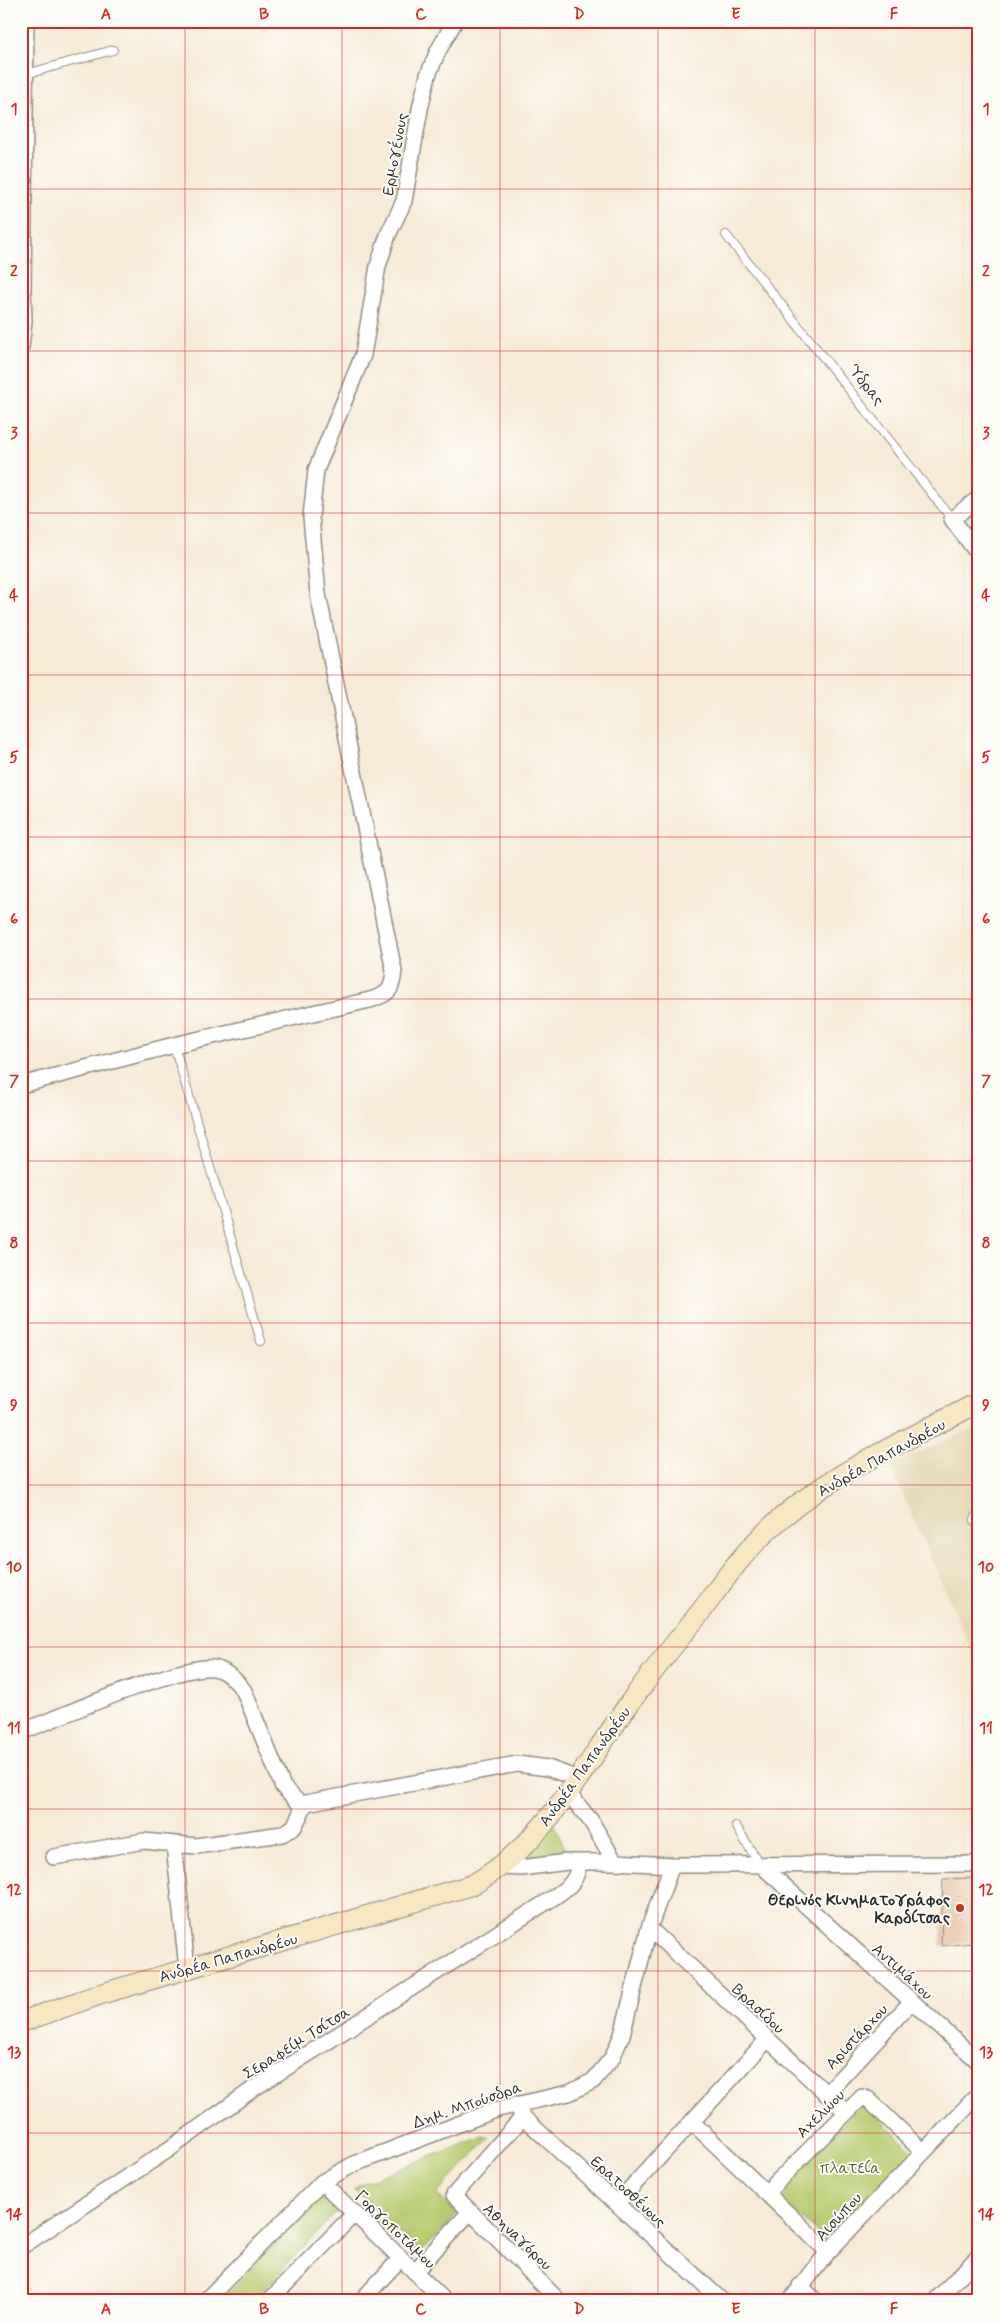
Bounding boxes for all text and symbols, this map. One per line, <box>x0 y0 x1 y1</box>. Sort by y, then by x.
text: A <box>101 4 111 25</box>
text: B <box>259 4 269 25</box>
text: C <box>415 4 427 25</box>
text: D <box>573 4 585 25</box>
text: E <box>731 4 741 25</box>
text: F <box>890 4 899 25</box>
text: 1 <box>10 99 18 120</box>
text: 1 <box>982 99 990 120</box>
street label: Ερμογένους <box>377 111 413 197</box>
text: 2 <box>10 261 18 282</box>
text: 2 <box>982 261 990 282</box>
street label: Ύδρας <box>843 360 889 410</box>
text: 3 <box>10 423 18 444</box>
text: 3 <box>982 423 990 444</box>
text: 4 <box>9 585 19 606</box>
text: 4 <box>981 585 991 606</box>
text: 5 <box>9 747 19 768</box>
text: 5 <box>981 747 991 768</box>
text: 6 <box>10 909 18 930</box>
text: 6 <box>982 909 990 930</box>
text: 7 <box>9 1071 19 1092</box>
text: 7 <box>981 1071 991 1092</box>
text: 8 <box>9 1233 19 1254</box>
text: 8 <box>981 1233 991 1254</box>
text: 9 <box>10 1395 18 1416</box>
text: 9 <box>982 1395 990 1416</box>
street label: Ανδρέα Παπανδρέου <box>813 1414 949 1502</box>
text: 10 <box>6 1557 22 1578</box>
text: 10 <box>978 1557 994 1578</box>
street label: Ανδρέα Παπανδρέου <box>534 1702 636 1831</box>
text: 11 <box>7 1718 21 1739</box>
text: 11 <box>979 1718 993 1739</box>
text: 12 <box>6 1880 22 1901</box>
text: 12 <box>978 1880 994 1901</box>
place label: Θερινός Κινηματογράφος Καρδίτσας <box>768 1890 950 1929</box>
marker: Θερινός Κινηματογράφος Καρδίτσας <box>954 1902 966 1914</box>
street label: Ανδρέα Παπανδρέου <box>156 1928 300 1988</box>
street label: Αντιμάχου <box>867 1939 937 2005</box>
street label: Βρασίδου <box>727 1979 789 2039</box>
street label: Αριστάρχου <box>821 2000 893 2074</box>
street label: Σεραφείμ Τσίτσα <box>239 2002 354 2085</box>
text: 13 <box>7 2042 21 2063</box>
text: 13 <box>979 2042 993 2063</box>
street label: Δημ. Μπούσδρα <box>410 2077 525 2134</box>
street label: Αχελώου <box>792 2085 850 2143</box>
street label: Ερατοσθένους <box>586 2151 671 2233</box>
park label: πλατεία <box>819 2158 881 2179</box>
street label: Γοργοποτάμου <box>350 2186 440 2274</box>
street label: Αισώπου <box>811 2188 867 2246</box>
street label: Αθηναγόρου <box>478 2199 556 2275</box>
text: 14 <box>6 2204 23 2225</box>
text: 14 <box>978 2204 995 2225</box>
text: A <box>101 2299 111 2320</box>
text: B <box>259 2299 269 2320</box>
text: C <box>415 2299 427 2320</box>
text: D <box>573 2299 585 2320</box>
text: E <box>731 2299 741 2320</box>
text: F <box>890 2299 899 2320</box>

